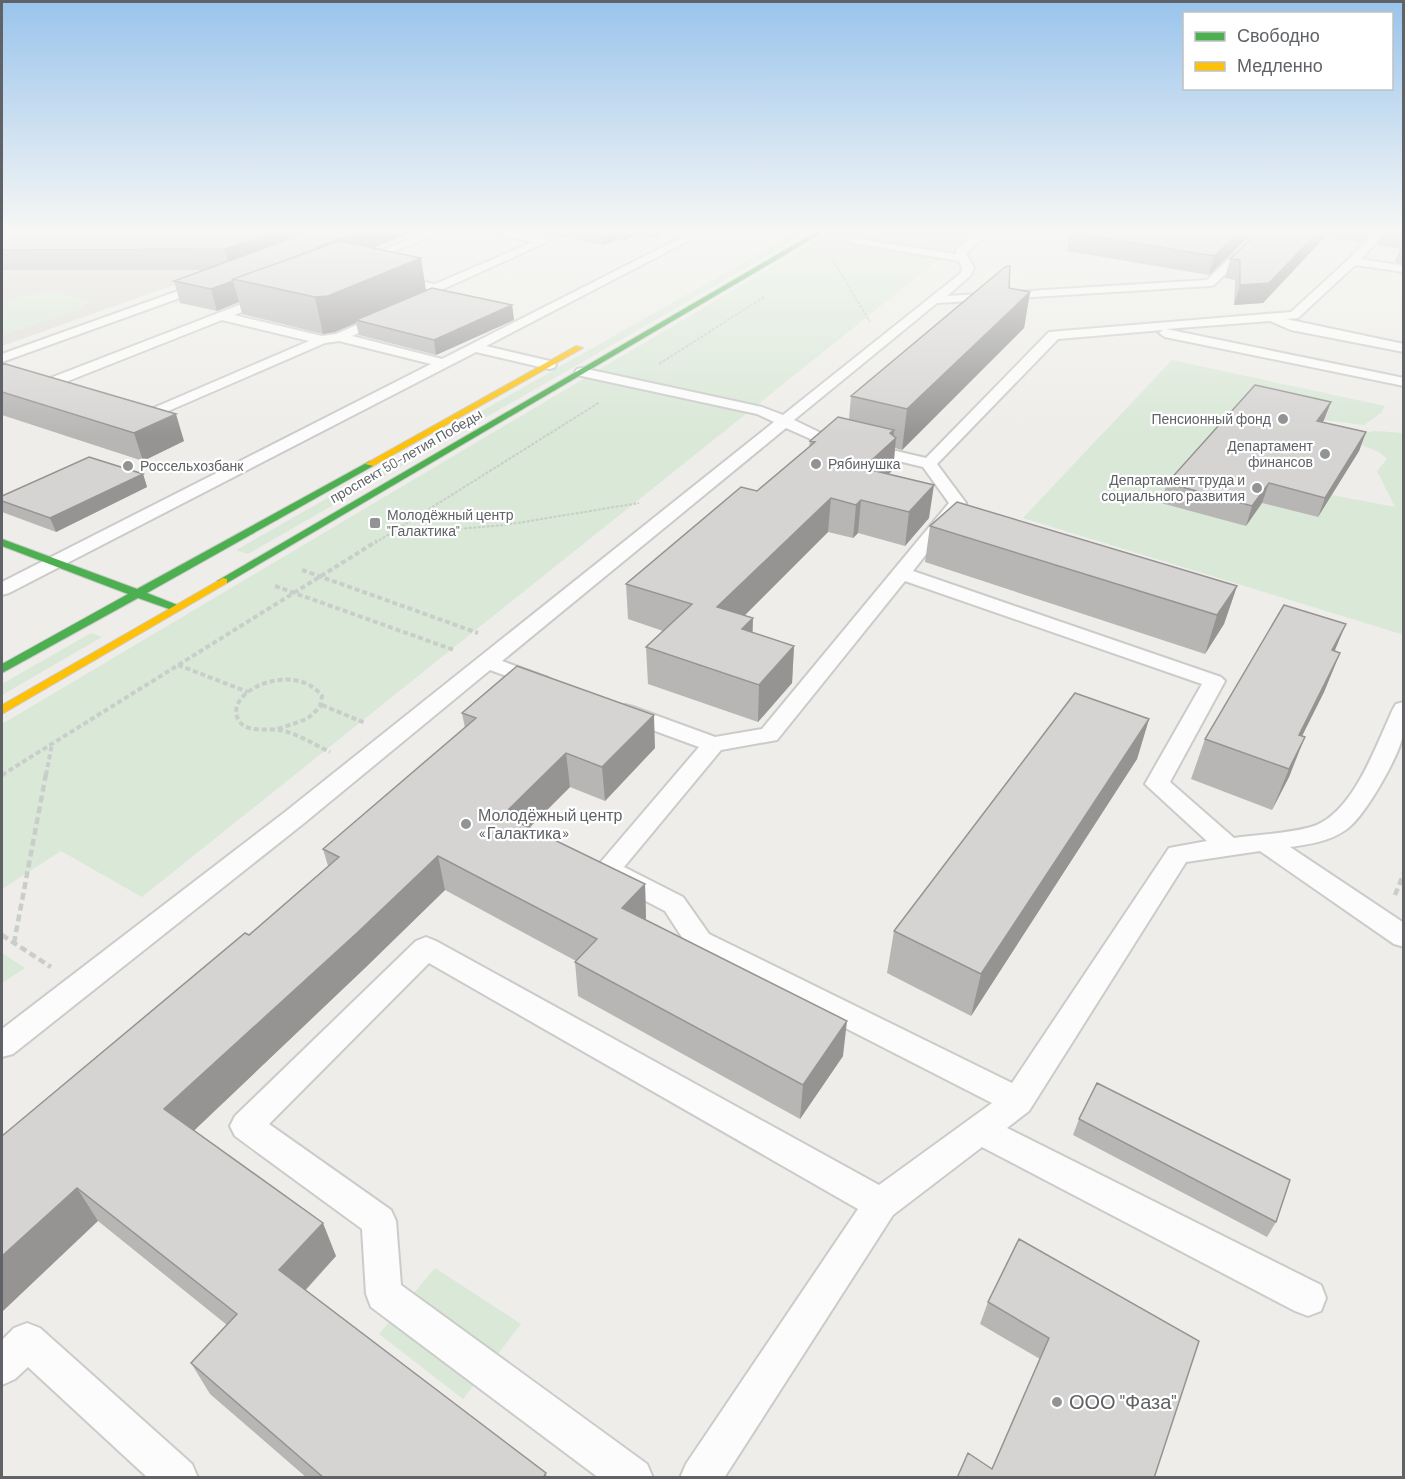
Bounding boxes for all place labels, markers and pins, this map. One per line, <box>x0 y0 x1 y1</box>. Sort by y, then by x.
place label: Пенсионный фонд <box>1151 410 1271 427</box>
marker: Пенсионный фонд <box>1276 412 1290 426</box>
place label: Департамент финансов <box>1227 437 1314 470</box>
marker: Департамент финансов <box>1318 447 1332 461</box>
place label: Рябинушка <box>828 455 901 472</box>
place label: Россельхозбанк <box>140 457 244 474</box>
marker: Рябинушка <box>809 457 823 471</box>
marker: Россельхозбанк <box>121 459 135 473</box>
place label: Департамент труда и социального развития <box>1101 471 1245 504</box>
marker: Департамент труда и социального развития <box>1250 481 1264 495</box>
place label: Молодёжный центр "Галактика" <box>387 506 514 539</box>
marker: Молодёжный центр "Галактика" <box>368 516 382 530</box>
place label: Молодёжный центр «Галактика» <box>478 805 623 842</box>
marker: Молодёжный центр «Галактика» <box>459 817 473 831</box>
place label: ООО "Фаза" <box>1069 1389 1177 1413</box>
marker: ООО "Фаза" <box>1050 1395 1064 1409</box>

